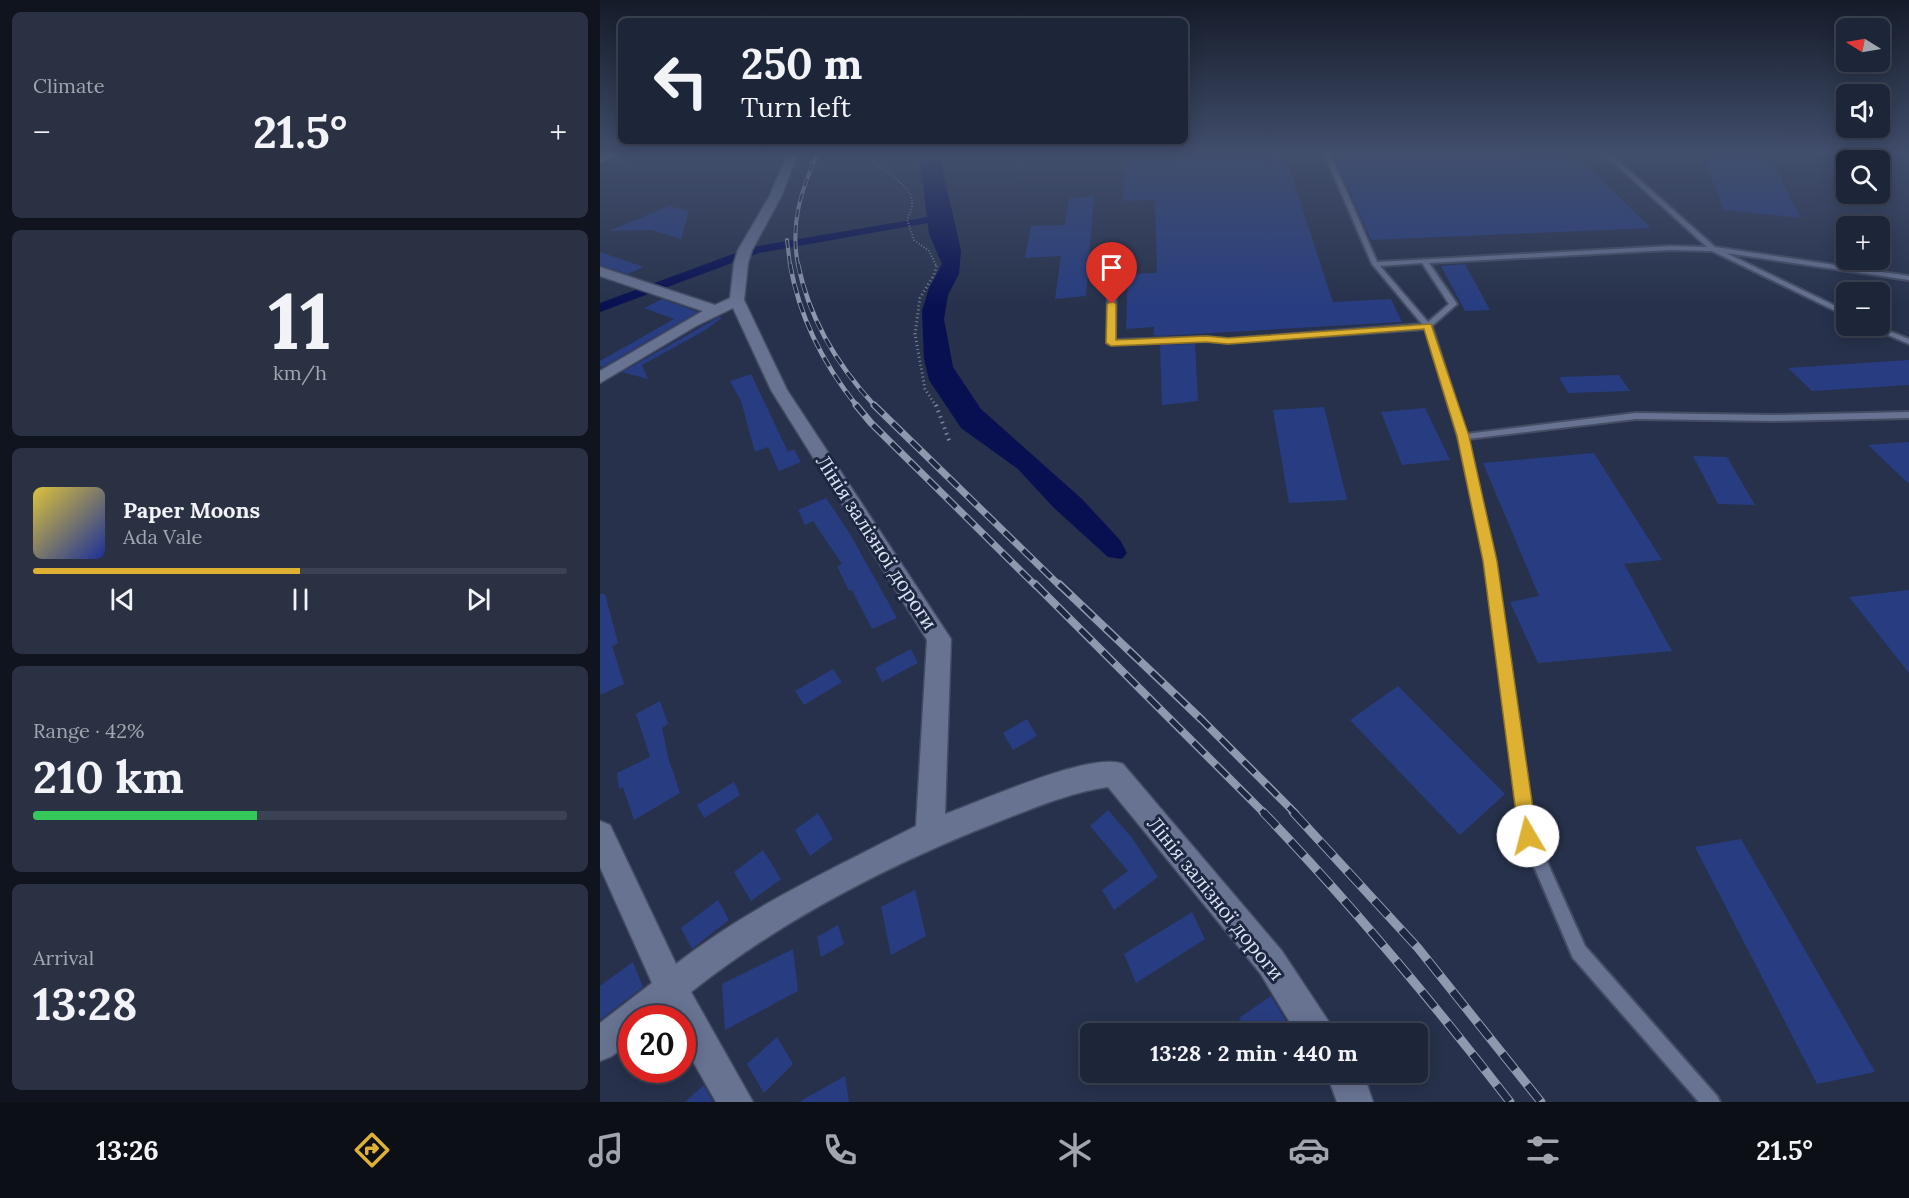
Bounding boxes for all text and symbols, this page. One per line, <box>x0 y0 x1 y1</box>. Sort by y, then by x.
north arrow <box>1836 18 1890 72</box>
map controls <box>1836 18 1890 336</box>
text: 250 m <box>741 37 862 91</box>
icon: left <box>642 42 720 120</box>
text: Climate <box>33 73 105 98</box>
button: sound <box>1836 84 1890 138</box>
text: Turn left <box>741 90 851 124</box>
text: 21.5° <box>253 103 347 160</box>
text: − <box>33 111 51 153</box>
text: + <box>549 111 567 153</box>
button: search <box>1836 150 1890 204</box>
button: + <box>1836 216 1890 270</box>
pin <box>1086 242 1137 304</box>
icon: arrive <box>1095 251 1128 284</box>
text: 11 <box>268 271 332 370</box>
button: − <box>1836 282 1890 336</box>
text: km/h <box>273 360 327 385</box>
street label: Лінія залізної дороги <box>811 450 943 634</box>
text: Paper Moons <box>123 496 260 524</box>
text: Ada Vale <box>123 524 202 549</box>
icon: previous <box>106 583 139 616</box>
icon: pause <box>284 583 317 616</box>
icon: next <box>462 583 495 616</box>
text: Range · 42% <box>33 718 144 743</box>
text: 210 km <box>33 748 184 805</box>
position arrow <box>1496 804 1560 868</box>
street label: Лінія залізної дороги <box>1142 811 1290 985</box>
text: Arrival <box>33 945 94 970</box>
text: 13:28 <box>33 975 137 1032</box>
speed limit sign: 20 <box>618 1005 696 1083</box>
text: 13:28 · 2 min · 440 m <box>1150 1039 1358 1067</box>
icon: directions <box>351 1129 393 1171</box>
icon: music <box>585 1129 627 1171</box>
icon: phone <box>819 1129 861 1171</box>
icon: climate <box>1054 1129 1096 1171</box>
icon: car <box>1288 1129 1330 1171</box>
icon: filters <box>1522 1129 1564 1171</box>
text: 13:26 <box>96 1133 159 1167</box>
text: 21.5° <box>1756 1133 1813 1167</box>

